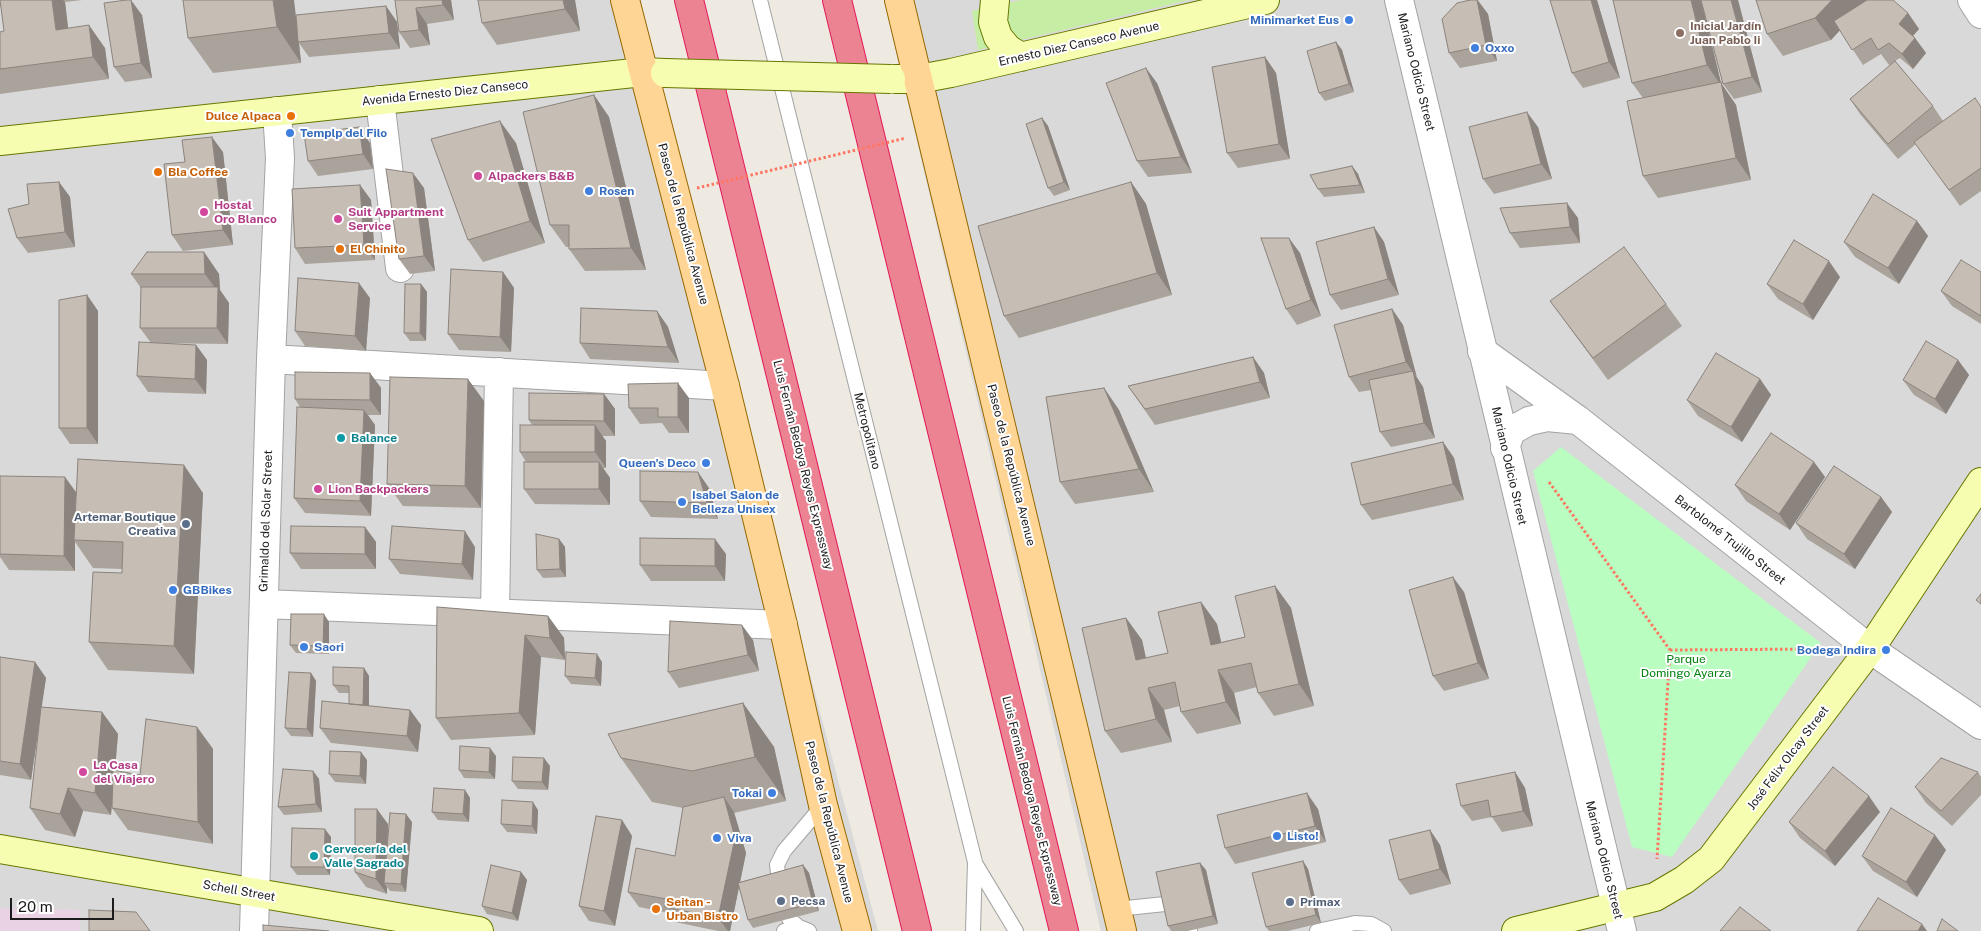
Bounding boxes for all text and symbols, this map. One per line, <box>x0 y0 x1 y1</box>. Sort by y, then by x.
street label: Mariano Odicio Street <box>1394 11 1438 133</box>
place label: Minimarket Eus <box>1250 13 1339 27</box>
marker: Minimarket Eus <box>1343 14 1355 26</box>
street label: Ernesto Diez Canseco Avenue <box>997 18 1161 70</box>
place label: Inicial Jardín Juan Pablo Ii <box>1690 19 1761 47</box>
marker: Inicial Jardín Juan Pablo Ii <box>1674 27 1686 39</box>
place label: Oxxo <box>1485 41 1514 55</box>
marker: Oxxo <box>1469 42 1481 54</box>
street label: Avenida Ernesto Diez Canseco <box>361 77 529 109</box>
place label: Dulce Alpaca <box>205 109 281 123</box>
marker: Dulce Alpaca <box>285 110 297 122</box>
place label: Templp del Filo <box>300 126 387 140</box>
marker: Templp del Filo <box>284 127 296 139</box>
street label: Paseo de la República Avenue <box>655 142 711 306</box>
place label: Bla Coffee <box>168 165 228 179</box>
marker: Bla Coffee <box>152 166 164 178</box>
place label: Alpackers B&B <box>488 169 574 183</box>
marker: Alpackers B&B <box>472 170 484 182</box>
place label: Rosen <box>599 184 634 198</box>
marker: Rosen <box>583 185 595 197</box>
place label: Hostal Oro Blanco <box>214 198 277 226</box>
place label: Suit Appartment Service <box>348 205 444 233</box>
marker: Hostal Oro Blanco <box>198 206 210 218</box>
marker: Suit Appartment Service <box>332 213 344 225</box>
place label: El Chinito <box>350 242 405 256</box>
marker: El Chinito <box>334 243 346 255</box>
street label: Luis Fernán Bedoya Reyes Expressway <box>770 359 836 571</box>
street label: Paseo de la República Avenue <box>984 382 1038 548</box>
street label: Metropolitano <box>851 391 883 471</box>
street label: Mariano Odicio Street <box>1488 405 1530 527</box>
place label: Balance <box>351 431 397 445</box>
marker: Balance <box>335 432 347 444</box>
street label: Grimaldo del Solar Street <box>256 450 276 592</box>
place label: Queen's Deco <box>619 456 696 470</box>
marker: Queen's Deco <box>700 457 712 469</box>
place label: Lion Backpackers <box>328 482 429 496</box>
marker: Lion Backpackers <box>312 483 324 495</box>
place label: Isabel Salon de Belleza Unisex <box>692 488 779 516</box>
street label: Bartolomé Trujillo Street <box>1672 492 1788 588</box>
marker: Isabel Salon de Belleza Unisex <box>676 496 688 508</box>
place label: Artemar Boutique Creativa <box>74 510 176 538</box>
marker: Artemar Boutique Creativa <box>180 518 192 530</box>
place label: GBBikes <box>183 583 232 597</box>
marker: GBBikes <box>167 584 179 596</box>
place label: Saori <box>314 640 344 654</box>
marker: Saori <box>298 641 310 653</box>
place label: Bodega Indira <box>1797 643 1876 657</box>
marker: Bodega Indira <box>1880 644 1892 656</box>
park label: Parque Domingo Ayarza <box>1641 652 1731 680</box>
street label: Luis Fernán Bedoya Reyes Expressway <box>999 695 1065 907</box>
street label: José Félix Olcay Street <box>1744 703 1832 813</box>
street label: Paseo de la República Avenue <box>802 739 856 905</box>
place label: La Casa del Viajero <box>93 758 155 786</box>
marker: La Casa del Viajero <box>77 766 89 778</box>
place label: Tokai <box>732 786 762 800</box>
marker: Tokai <box>766 787 778 799</box>
street label: Mariano Odicio Street <box>1582 799 1626 921</box>
place label: Listo! <box>1287 829 1319 843</box>
marker: Listo! <box>1271 830 1283 842</box>
place label: Viva <box>727 831 751 845</box>
marker: Viva <box>711 832 723 844</box>
place label: Cervecería del Valle Sagrado <box>324 842 407 870</box>
marker: Cervecería del Valle Sagrado <box>308 850 320 862</box>
street label: Schell Street <box>202 878 276 904</box>
scale bar <box>12 888 116 920</box>
place label: Pecsa <box>791 894 825 908</box>
place label: Seitan - Urban Bistro <box>666 895 738 923</box>
marker: Pecsa <box>775 895 787 907</box>
place label: Primax <box>1300 895 1340 909</box>
marker: Primax <box>1284 896 1296 908</box>
text: 20 m <box>18 898 53 915</box>
marker: Seitan - Urban Bistro <box>650 903 662 915</box>

